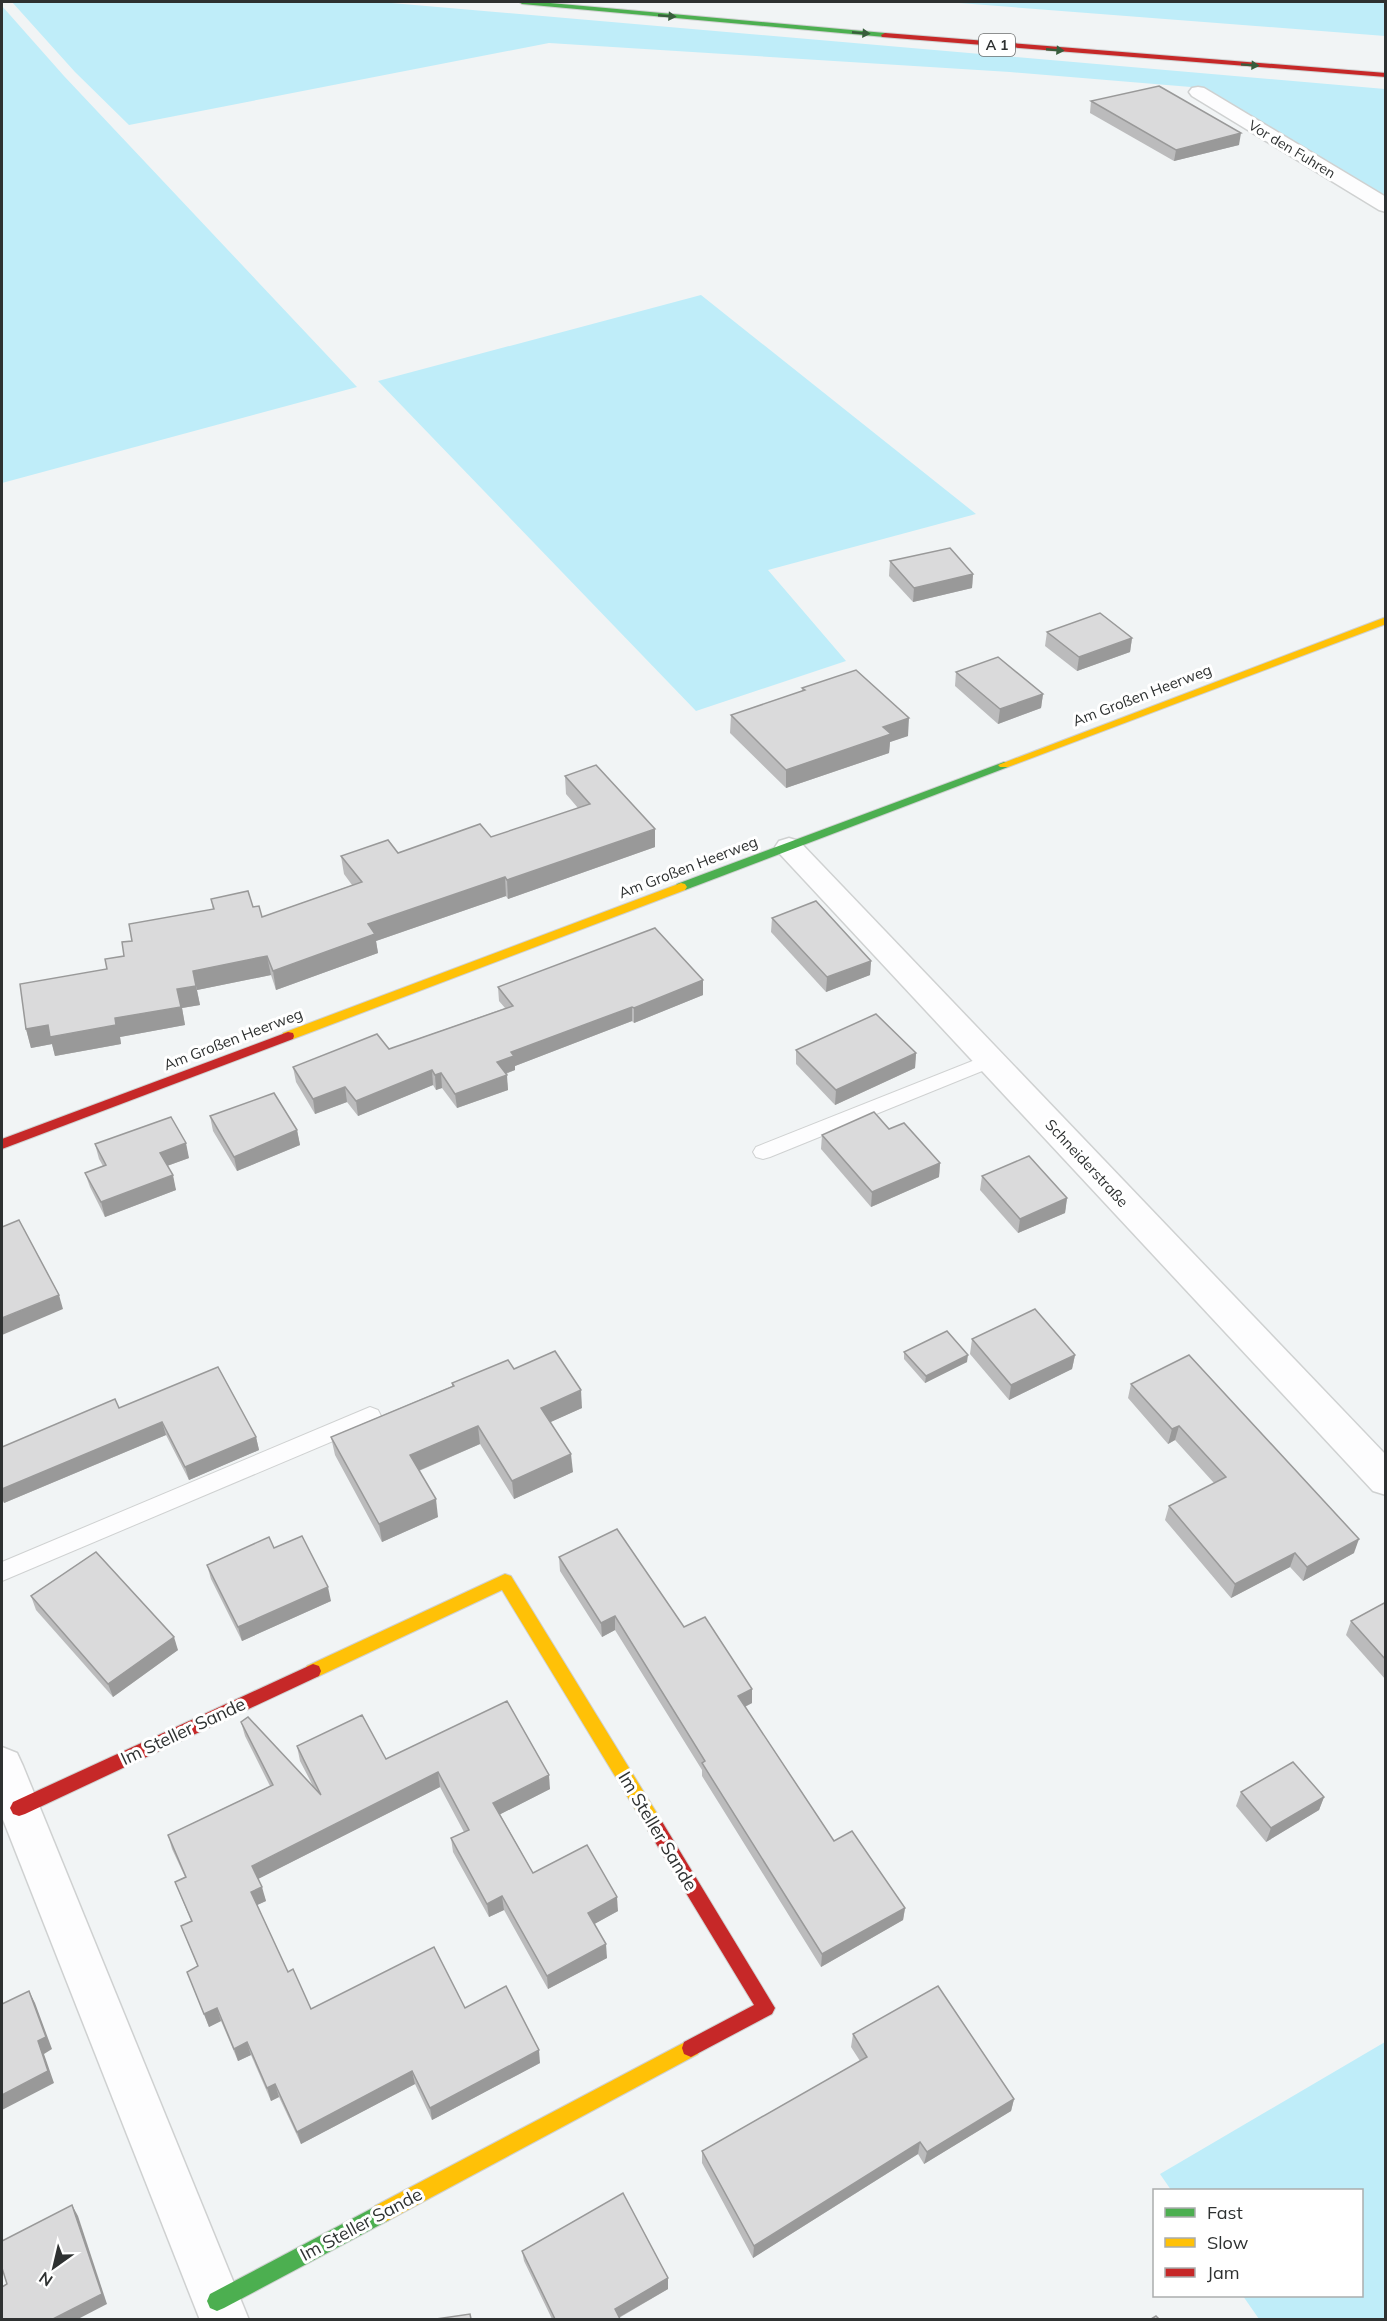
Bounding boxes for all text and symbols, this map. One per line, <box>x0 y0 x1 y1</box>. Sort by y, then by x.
one-way arrow <box>657 11 676 21</box>
one-way arrow <box>852 28 871 38</box>
road number: A 1 <box>979 34 1015 56</box>
one-way arrow <box>1046 45 1065 54</box>
one-way arrow <box>1240 60 1259 70</box>
street label: Vor den Fuhren <box>1245 116 1339 182</box>
street label: Am Großen Heerweg <box>1070 660 1214 730</box>
street label: Am Großen Heerweg <box>616 832 760 902</box>
street label: Am Großen Heerweg <box>161 1004 305 1074</box>
street label: Schneiderstraße <box>1041 1115 1133 1211</box>
street label: Im Steller Sande <box>117 1692 249 1770</box>
street label: Im Steller Sande <box>613 1767 703 1895</box>
street label: Im Steller Sande <box>296 2182 426 2266</box>
legend <box>1153 2189 1363 2297</box>
text: Fast <box>1207 2201 1243 2224</box>
text: Slow <box>1207 2231 1249 2254</box>
north arrow <box>24 2237 84 2297</box>
text: Jam <box>1207 2261 1240 2284</box>
text: N <box>35 2268 56 2291</box>

